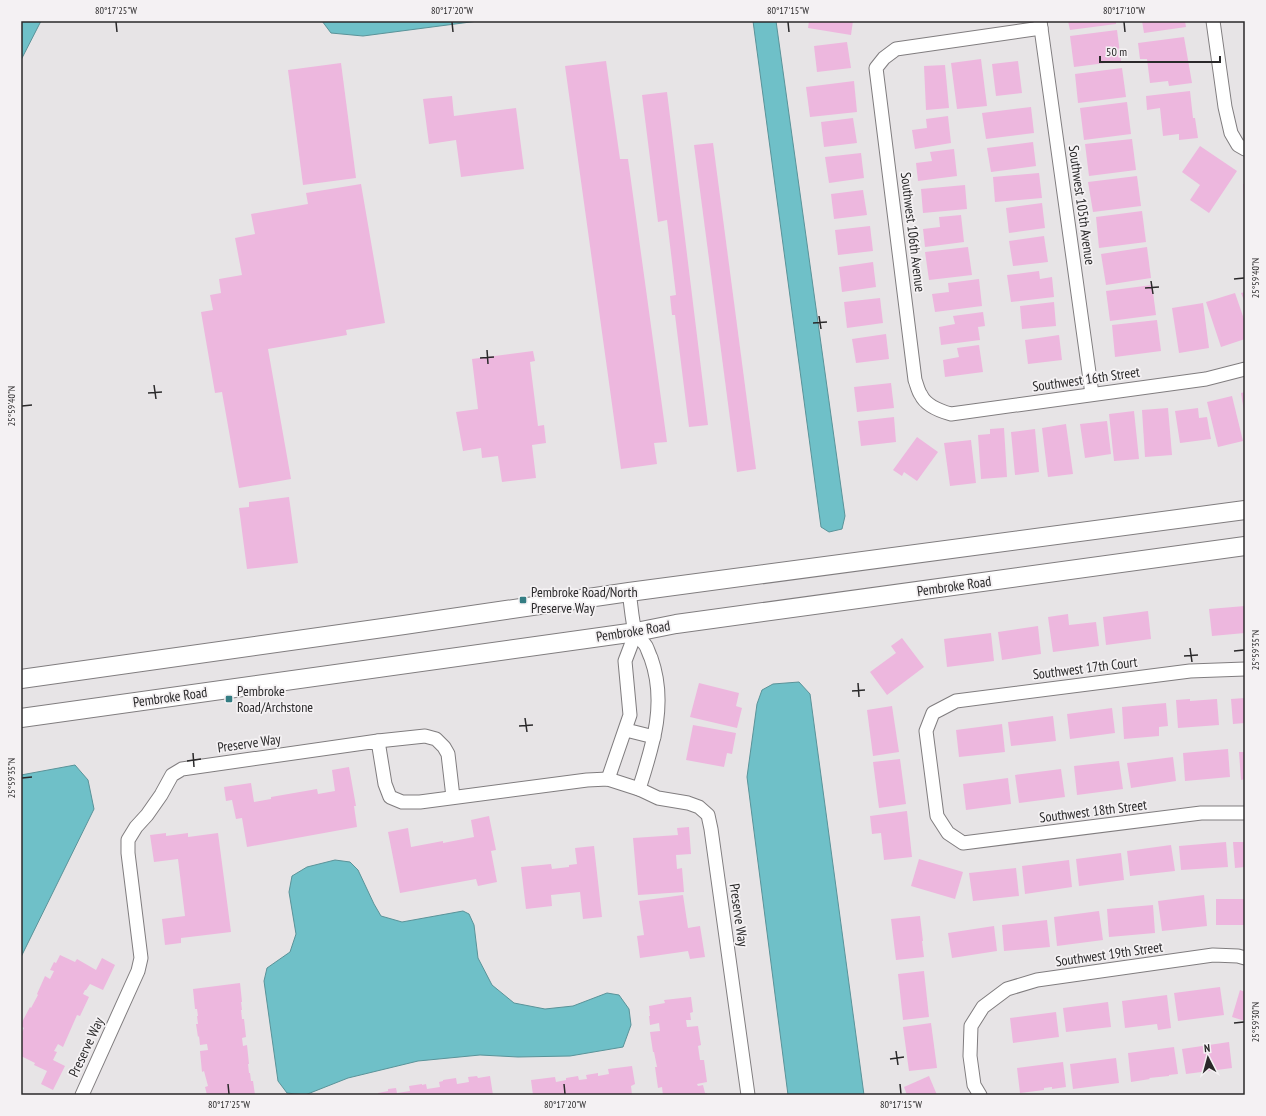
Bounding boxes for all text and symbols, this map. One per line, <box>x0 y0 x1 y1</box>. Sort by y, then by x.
text: 80°17'25"W <box>95 4 137 17</box>
text: 80°17'20"W <box>431 4 473 17</box>
text: 80°17'15"W <box>767 4 809 17</box>
text: 80°17'10"W <box>1103 4 1145 17</box>
scale bar <box>1100 38 1220 64</box>
text: 50 m <box>1106 44 1127 59</box>
street label: Southwest 105th Avenue <box>1065 144 1099 266</box>
street label: Southwest 106th Avenue <box>897 171 929 293</box>
text: 25°59'40"N <box>1249 258 1262 298</box>
street label: Southwest 16th Street <box>1031 363 1141 395</box>
text: 25°59'40"N <box>5 386 18 426</box>
street label: Pembroke Road <box>916 572 992 600</box>
place label: Pembroke Road/North Preserve Way <box>531 583 638 617</box>
marker: Pembroke Road/North Preserve Way <box>518 595 528 605</box>
street label: Pembroke Road <box>595 616 671 646</box>
text: 25°59'35"N <box>1249 630 1262 670</box>
street label: Southwest 17th Court <box>1032 653 1138 683</box>
place label: Pembroke Road/Archstone <box>237 682 313 716</box>
street label: Pembroke Road <box>132 683 208 711</box>
marker: Pembroke Road/Archstone <box>224 694 234 704</box>
street label: Preserve Way <box>216 730 282 756</box>
text: 25°59'35"N <box>5 758 18 798</box>
street label: Southwest 18th Street <box>1038 795 1148 827</box>
street label: Preserve Way <box>726 882 752 948</box>
street label: Southwest 19th Street <box>1054 938 1164 970</box>
text: 25°59'30"N <box>1249 1002 1262 1042</box>
street label: Preserve Way <box>64 1014 108 1080</box>
north arrow <box>1188 1038 1228 1078</box>
text: N <box>1203 1041 1211 1055</box>
text: 80°17'25"W <box>208 1098 250 1111</box>
text: 80°17'20"W <box>544 1098 586 1111</box>
text: 80°17'15"W <box>880 1098 922 1111</box>

